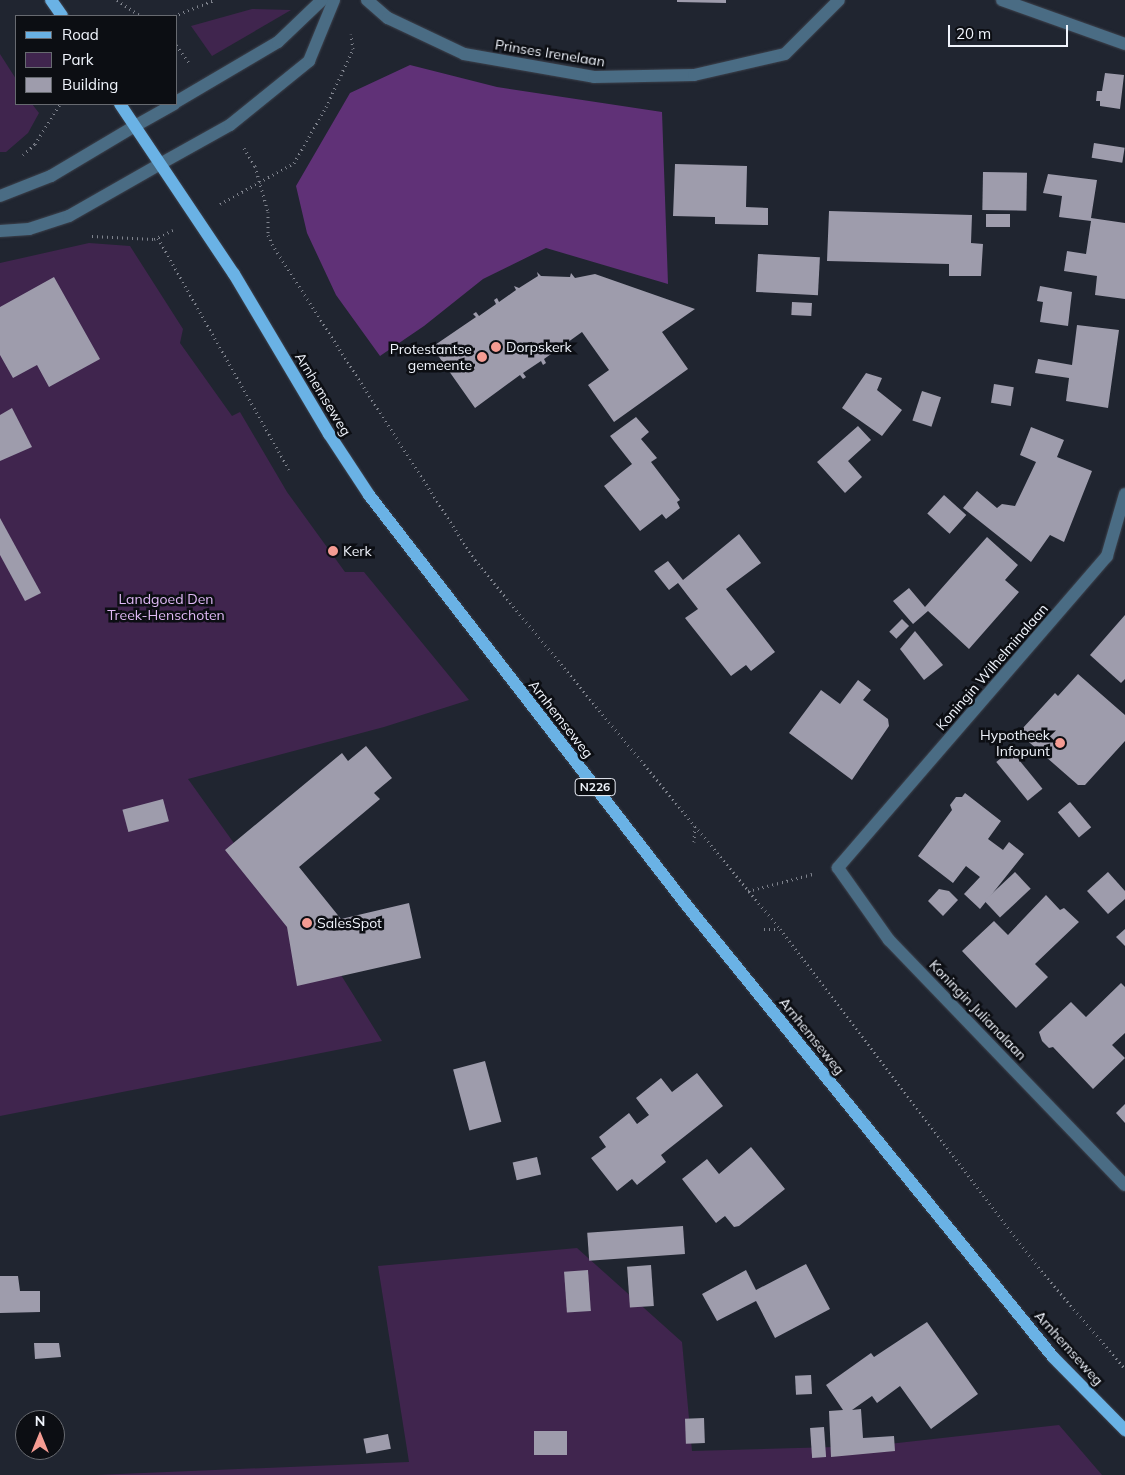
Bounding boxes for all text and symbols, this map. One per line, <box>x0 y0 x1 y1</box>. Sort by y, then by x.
legend <box>15 15 178 105</box>
scale bar <box>950 15 1070 47</box>
text: 20 m <box>956 24 991 43</box>
text: Road <box>62 25 99 44</box>
street label: Prinses Irenelaan <box>494 36 606 70</box>
text: Park <box>62 50 94 69</box>
text: Building <box>62 75 118 94</box>
place label: Dorpskerk <box>506 339 572 355</box>
place label: Protestantse gemeente <box>390 341 472 374</box>
marker: Dorpskerk <box>490 341 502 353</box>
street label: Arnhemseweg <box>292 349 354 439</box>
marker: Protestantse gemeente <box>476 351 488 363</box>
place label: Kerk <box>343 543 372 559</box>
marker: Kerk <box>327 545 339 557</box>
park label: Landgoed Den Treek-Henschoten <box>107 591 225 624</box>
street label: Koningin Wilhelminalaan <box>933 600 1051 734</box>
street label: Arnhemseweg <box>525 677 597 761</box>
place label: Hypotheek Infopunt <box>980 727 1050 760</box>
marker: Hypotheek Infopunt <box>1054 737 1066 749</box>
road number: N226 <box>574 778 616 796</box>
place label: SalesSpot <box>317 915 382 931</box>
marker: SalesSpot <box>301 917 313 929</box>
street label: Koningin Julianalaan <box>926 956 1030 1064</box>
street label: Arnhemseweg <box>776 994 848 1078</box>
street label: Arnhemseweg <box>1031 1307 1107 1389</box>
north arrow <box>15 1410 65 1460</box>
text: N <box>35 1412 45 1430</box>

